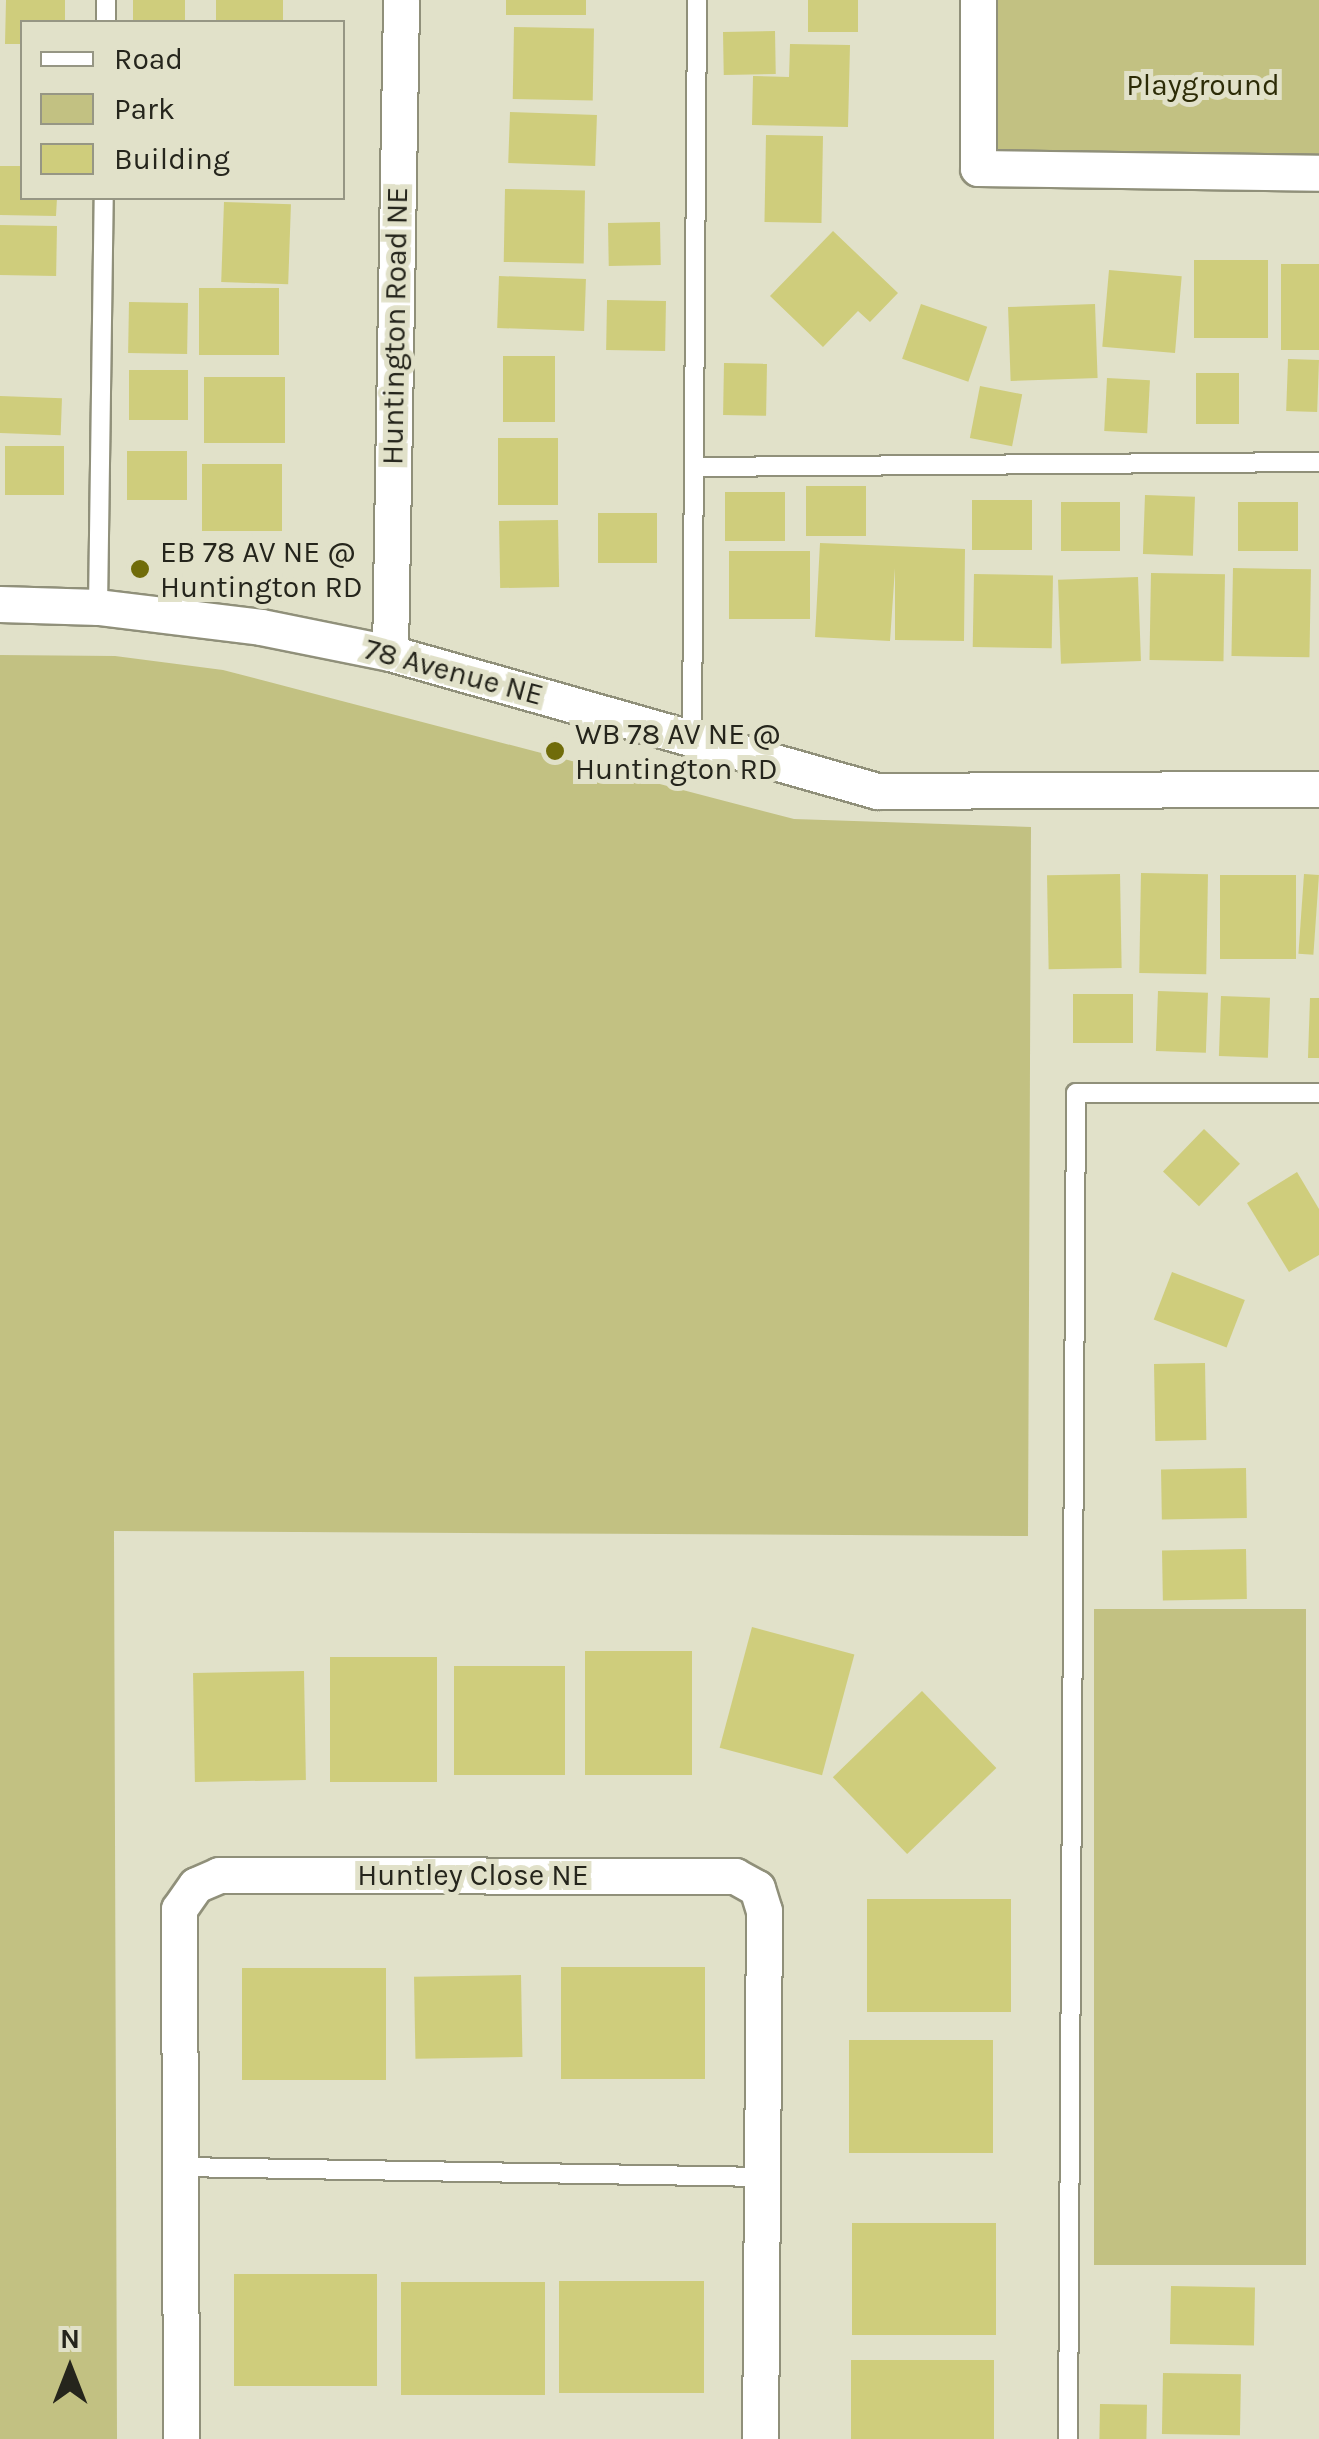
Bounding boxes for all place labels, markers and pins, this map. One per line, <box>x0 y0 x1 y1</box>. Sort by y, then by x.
place label: EB 78 AV NE @ Huntington RD <box>160 534 363 604</box>
marker: EB 78 AV NE @ Huntington RD <box>129 558 151 580</box>
place label: WB 78 AV NE @ Huntington RD <box>575 716 780 786</box>
marker: WB 78 AV NE @ Huntington RD <box>544 740 566 762</box>

